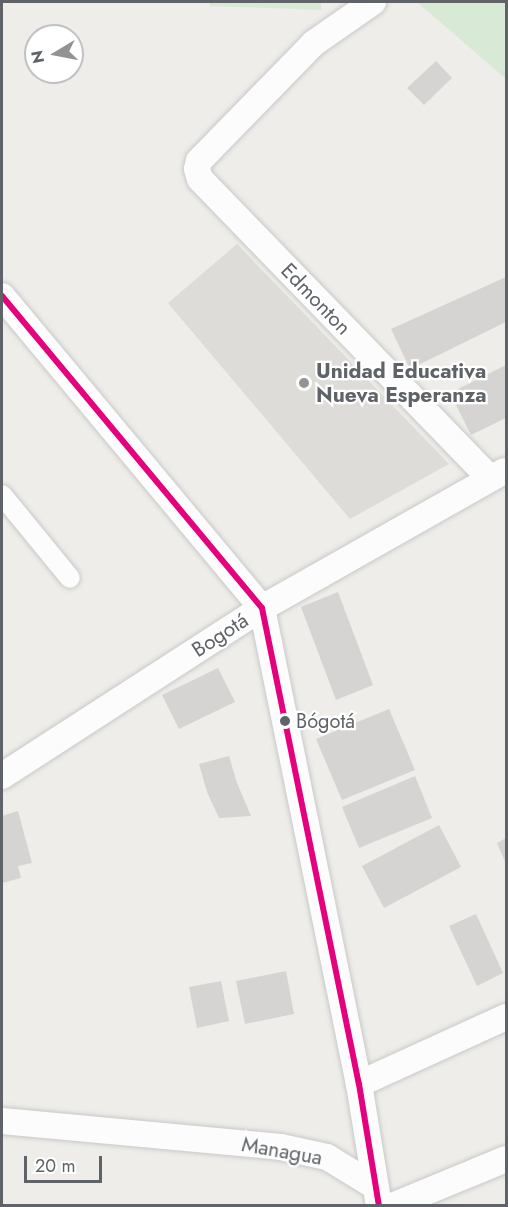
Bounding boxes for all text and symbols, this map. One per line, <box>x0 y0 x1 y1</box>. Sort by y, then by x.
north arrow <box>24 24 84 84</box>
text: N <box>25 49 50 65</box>
street label: Edmonton <box>276 258 356 340</box>
place label: Unidad Educativa Nueva Esperanza <box>316 358 487 408</box>
marker: Unidad Educativa Nueva Esperanza <box>297 376 311 390</box>
street label: Bogotá <box>187 608 253 662</box>
place label: Bógotá <box>296 709 355 733</box>
marker: Bógotá <box>279 715 291 727</box>
street label: Managua <box>240 1132 324 1170</box>
scale bar <box>27 1144 105 1182</box>
text: 20 m <box>35 1153 75 1179</box>

